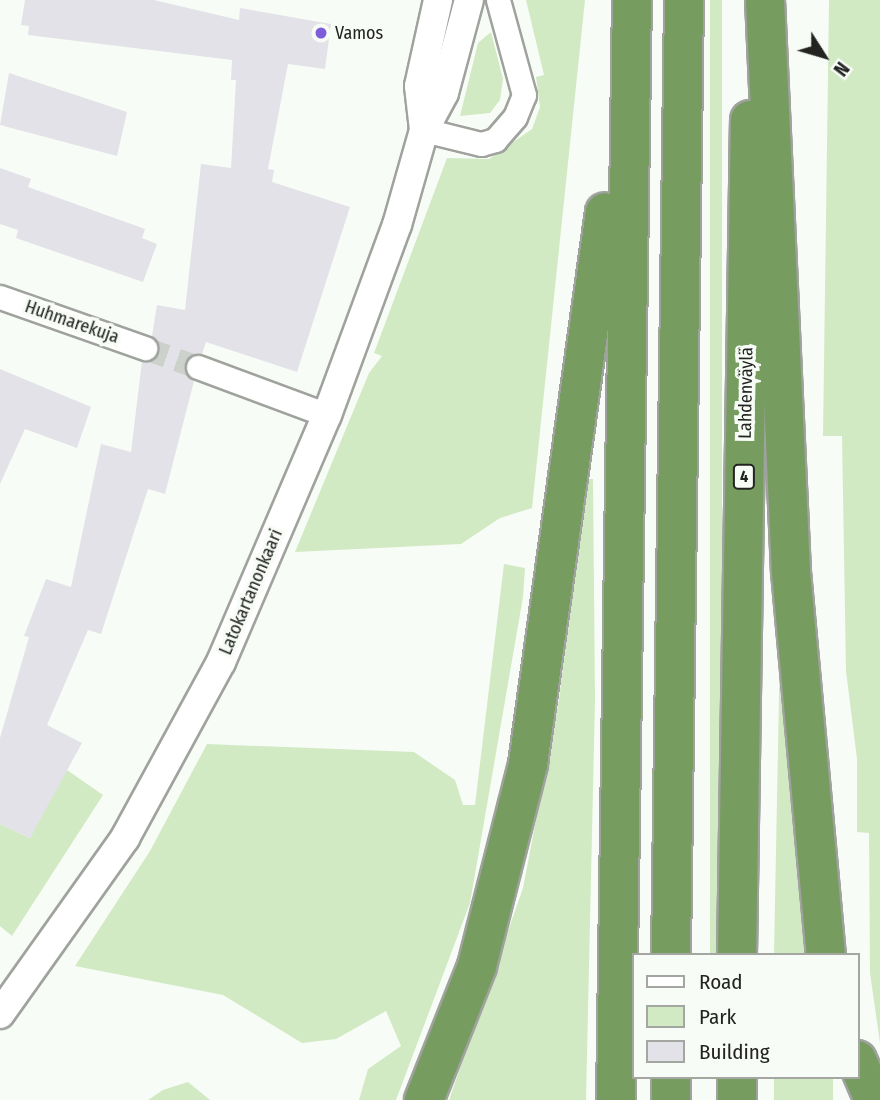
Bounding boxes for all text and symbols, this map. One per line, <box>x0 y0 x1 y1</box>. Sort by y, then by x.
north arrow <box>789 21 859 91</box>
place label: Vamos <box>335 22 383 44</box>
marker: Vamos <box>313 25 329 41</box>
text: N <box>829 57 854 80</box>
street label: Huhmarekuja <box>22 296 122 348</box>
street label: Lahdenväylä <box>734 347 758 439</box>
road number: 4 <box>732 464 756 490</box>
street label: Latokartanonkaari <box>215 526 287 658</box>
legend <box>632 953 859 1079</box>
text: Road <box>699 969 743 995</box>
text: Park <box>699 1004 736 1030</box>
text: Building <box>699 1039 770 1065</box>

